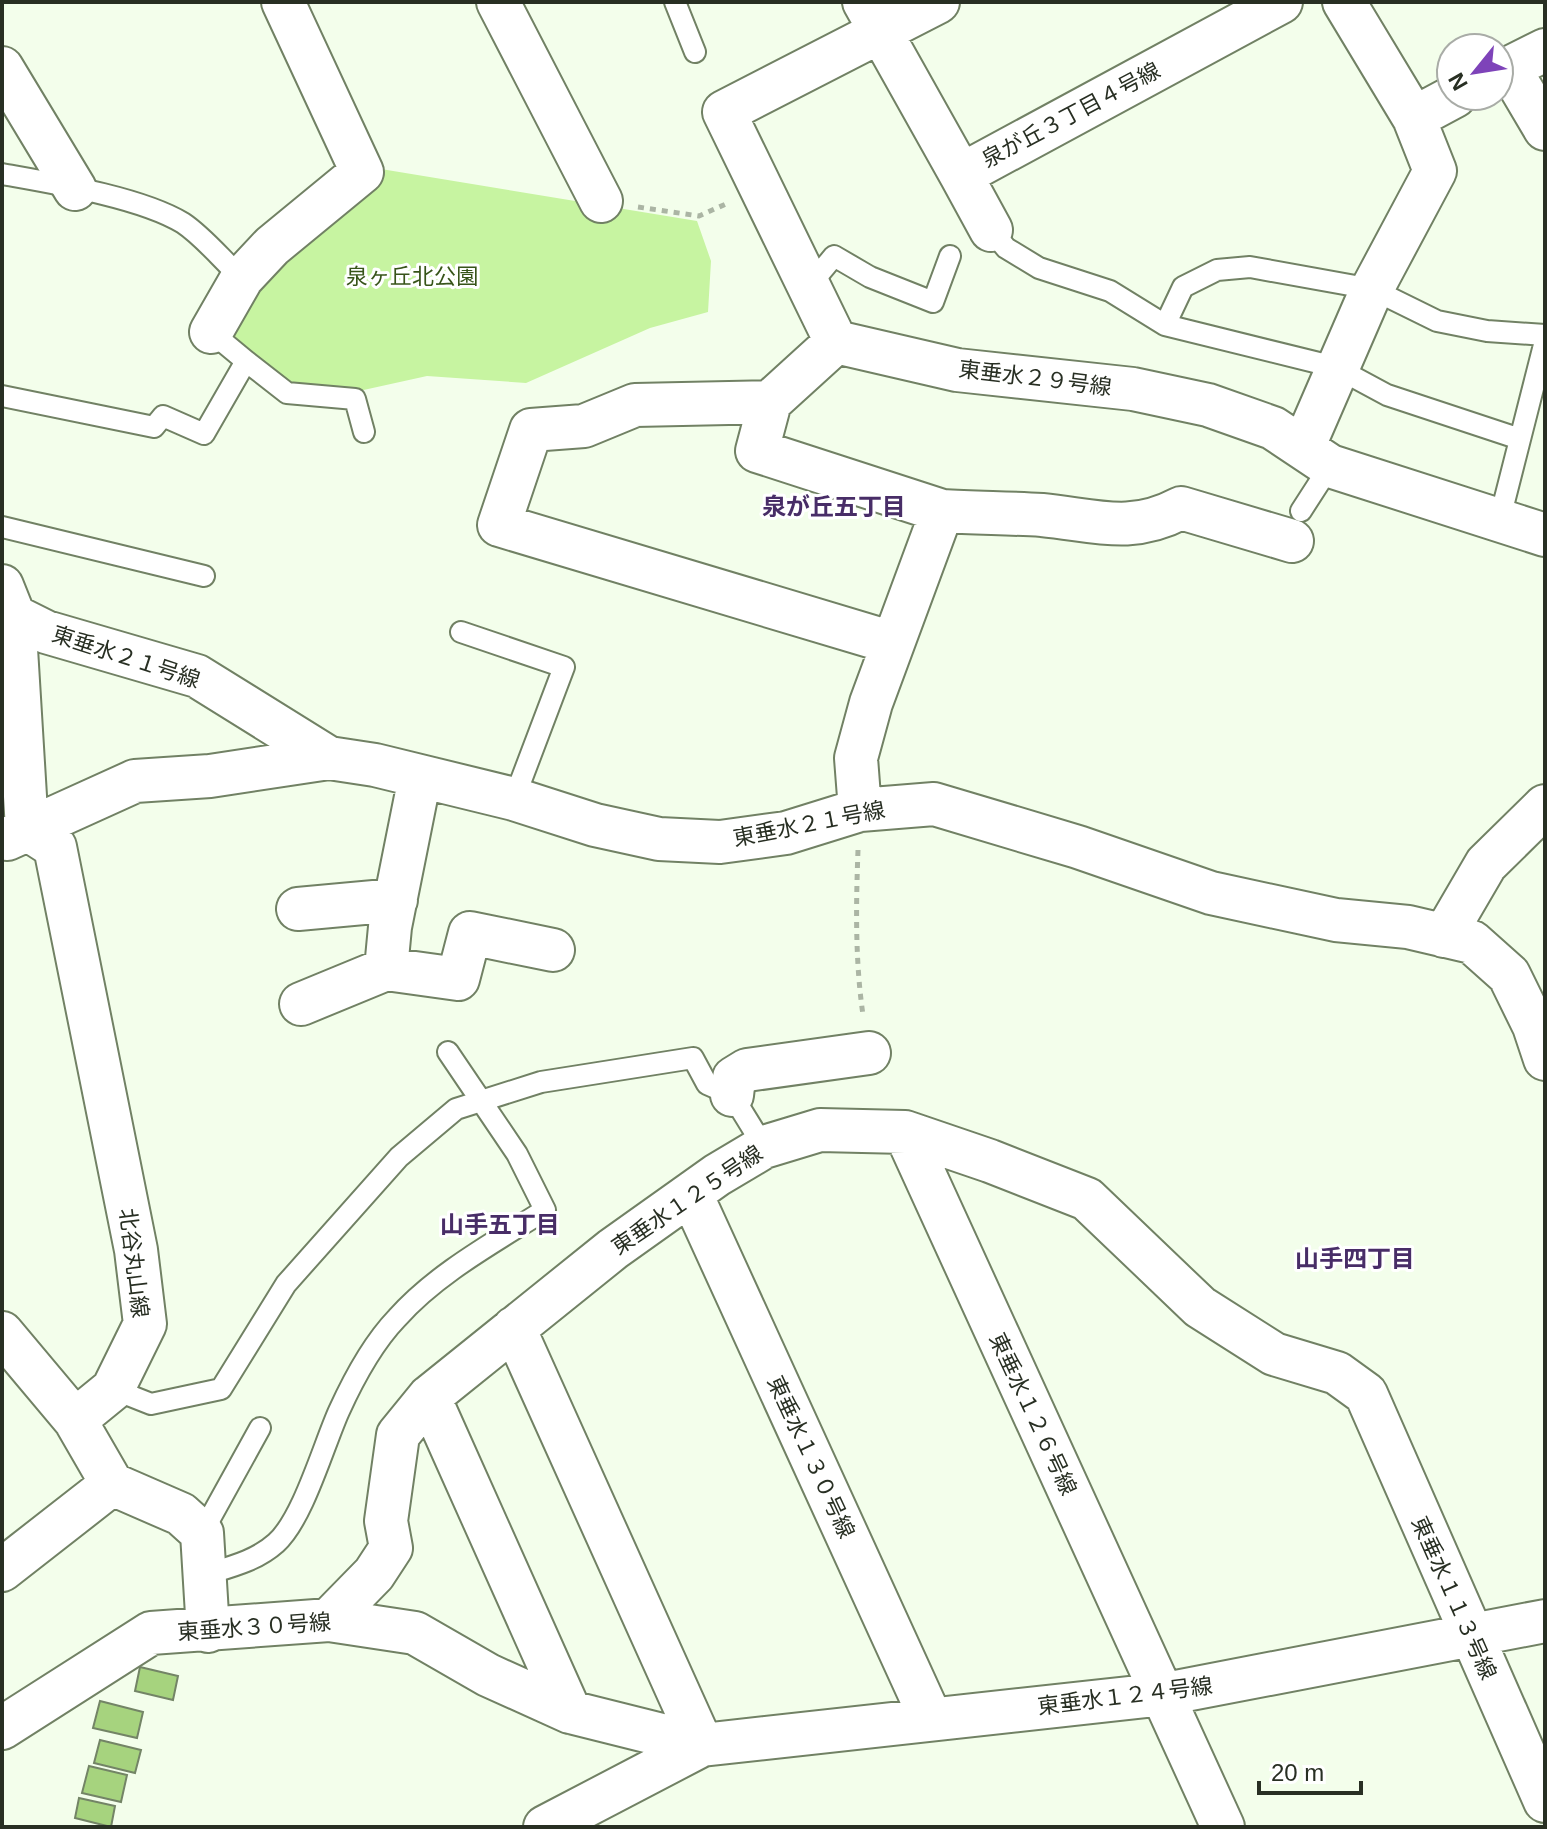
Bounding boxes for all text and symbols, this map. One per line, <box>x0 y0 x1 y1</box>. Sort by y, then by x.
north arrow <box>1435 32 1515 112</box>
street label: 泉が丘３丁目４号線 <box>978 57 1164 173</box>
text: N <box>1443 69 1473 95</box>
park label: 泉ヶ丘北公園 <box>346 264 478 289</box>
street label: 東垂水２９号線 <box>957 356 1113 400</box>
district label: 泉が丘五丁目 <box>762 493 906 520</box>
street label: 東垂水２１号線 <box>49 621 203 693</box>
street label: 東垂水２１号線 <box>731 797 887 851</box>
street label: 東垂水１２５号線 <box>607 1140 767 1260</box>
street label: 北谷丸山線 <box>115 1207 153 1319</box>
district label: 山手五丁目 <box>440 1211 560 1238</box>
district label: 山手四丁目 <box>1295 1245 1415 1272</box>
street label: 東垂水１２６号線 <box>984 1329 1082 1499</box>
street label: 東垂水１３０号線 <box>762 1372 860 1542</box>
street label: 東垂水１１３号線 <box>1407 1513 1501 1683</box>
street label: 東垂水３０号線 <box>176 1609 332 1645</box>
street label: 東垂水１２４号線 <box>1036 1673 1214 1719</box>
scale bar <box>1259 1745 1361 1795</box>
text: 20 m <box>1271 1759 1324 1786</box>

